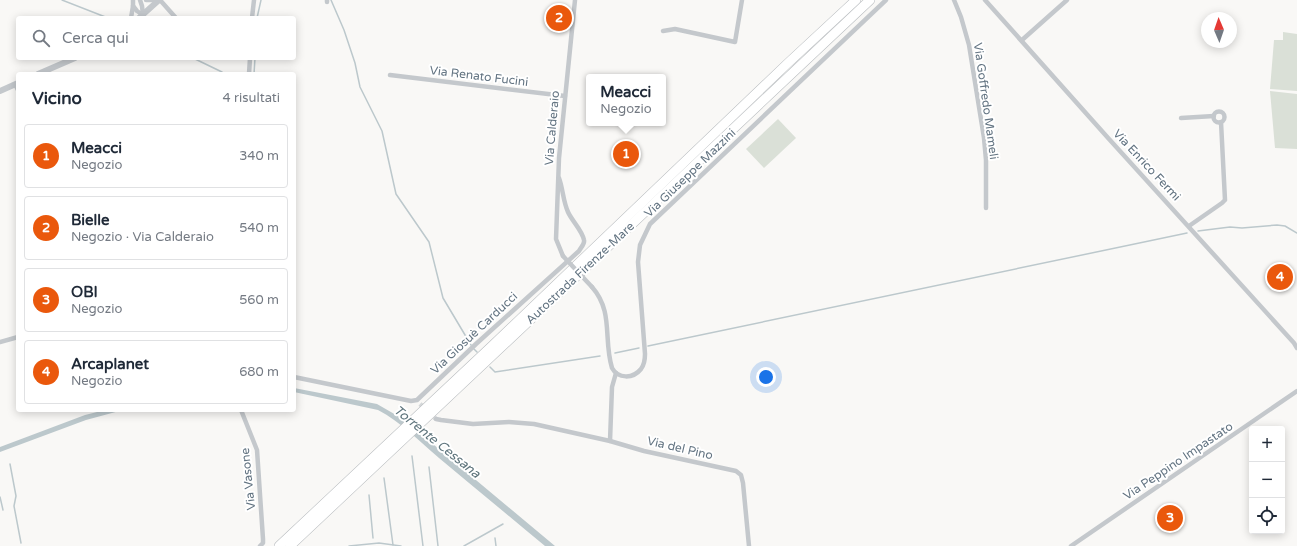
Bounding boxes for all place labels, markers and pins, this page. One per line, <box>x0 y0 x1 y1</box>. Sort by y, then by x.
pin: 2 <box>546 3 572 33</box>
pin: 1 <box>613 139 639 169</box>
pin: 4 <box>1267 262 1293 292</box>
pin: 3 <box>1157 503 1183 533</box>

